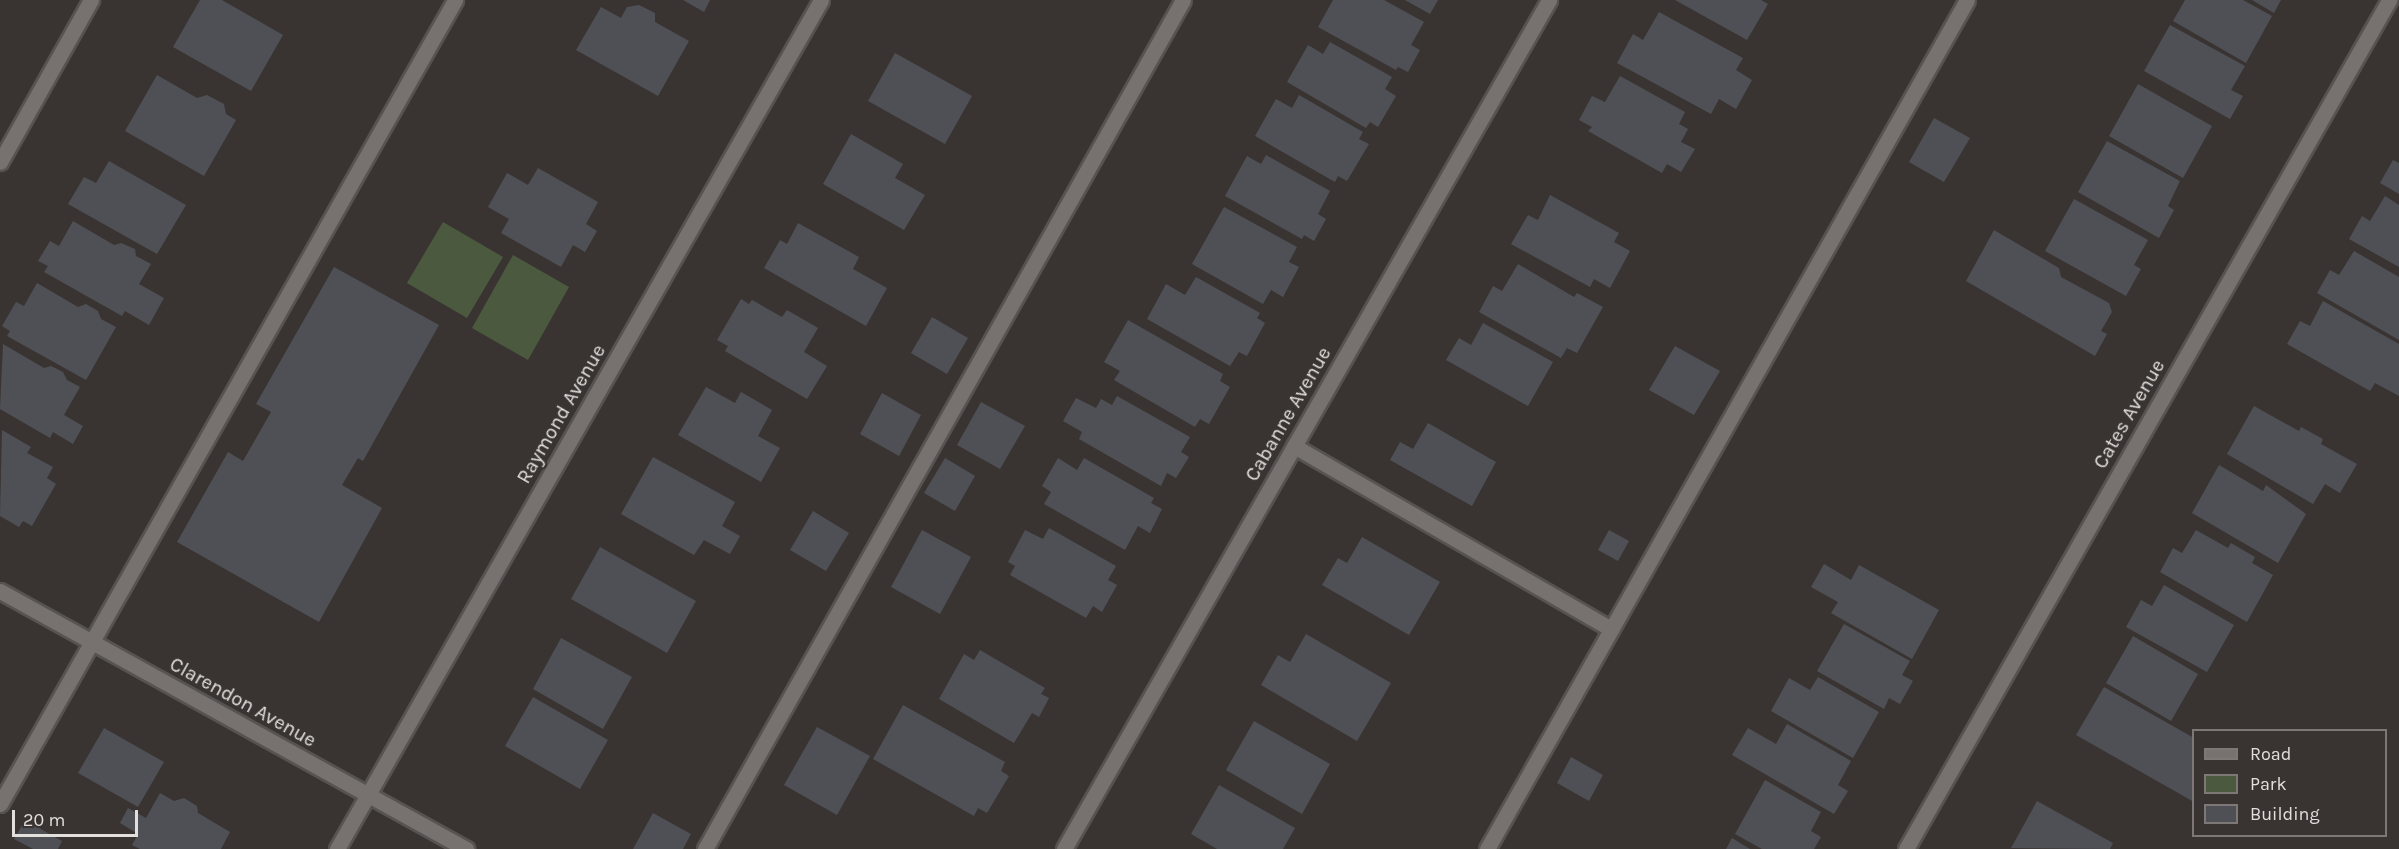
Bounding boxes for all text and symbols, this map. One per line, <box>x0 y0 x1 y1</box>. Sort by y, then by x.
street label: Raymond Avenue <box>511 340 611 488</box>
street label: Cabanne Avenue <box>1240 343 1336 485</box>
street label: Cates Avenue <box>2088 355 2170 473</box>
street label: Clarendon Avenue <box>166 652 320 752</box>
legend <box>2192 729 2387 837</box>
text: Road <box>2250 743 2291 765</box>
text: Park <box>2250 773 2287 795</box>
scale bar <box>15 798 141 836</box>
text: Building <box>2250 803 2320 825</box>
text: 20 m <box>23 809 65 831</box>

